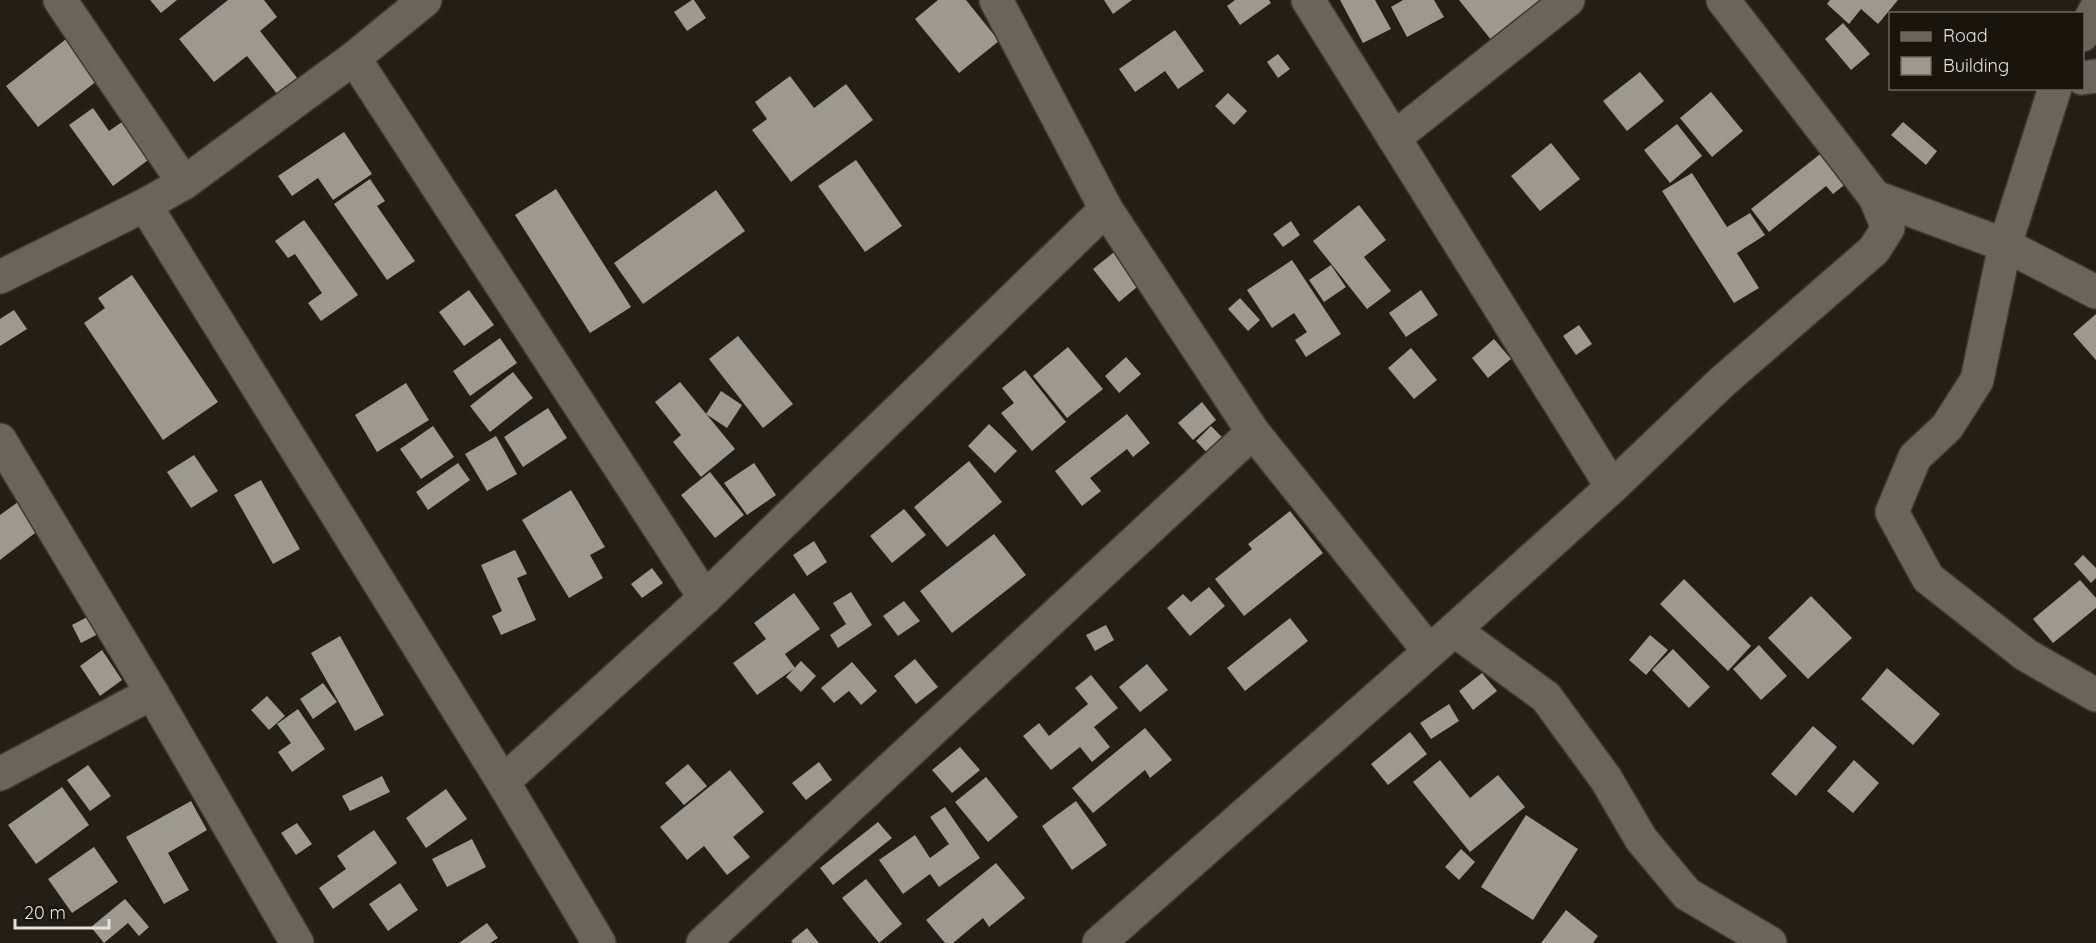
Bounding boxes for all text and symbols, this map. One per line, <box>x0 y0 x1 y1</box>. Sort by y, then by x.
legend <box>1889 12 2084 90</box>
text: Road <box>1943 24 1988 47</box>
text: Building <box>1943 54 2009 77</box>
scale bar <box>15 892 110 930</box>
text: 20 m <box>24 901 66 924</box>

